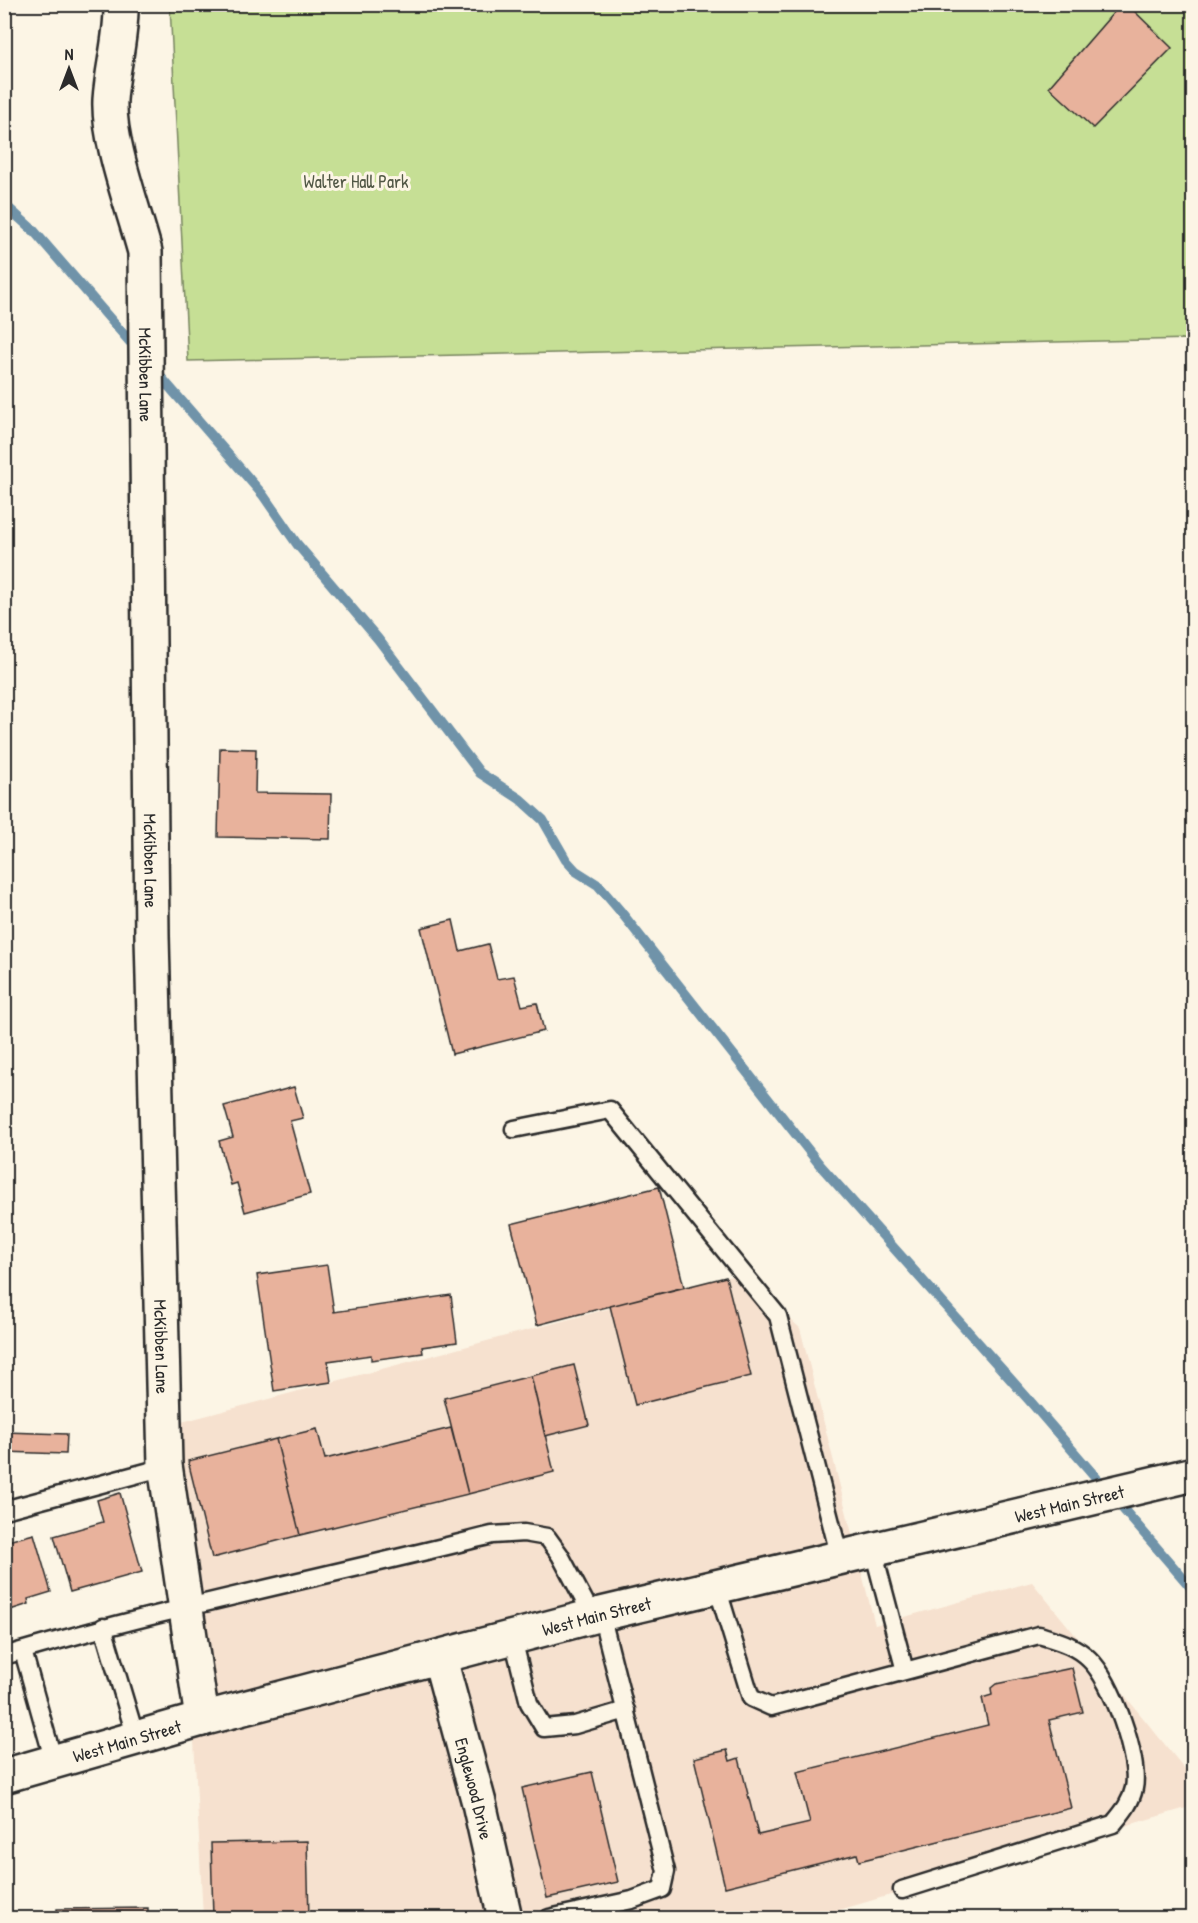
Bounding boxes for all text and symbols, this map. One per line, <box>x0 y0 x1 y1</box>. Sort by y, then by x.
north arrow <box>39 39 99 99</box>
text: N <box>65 43 74 65</box>
park label: Walter Hall Park <box>304 169 409 194</box>
street label: McKibben Lane <box>133 327 159 422</box>
street label: McKibben Lane <box>138 813 164 908</box>
street label: McKibben Lane <box>148 1299 176 1394</box>
street label: West Main Street <box>1012 1478 1127 1528</box>
street label: West Main Street <box>539 1590 654 1641</box>
street label: West Main Street <box>70 1713 185 1768</box>
street label: Englewood Drive <box>449 1735 499 1842</box>

